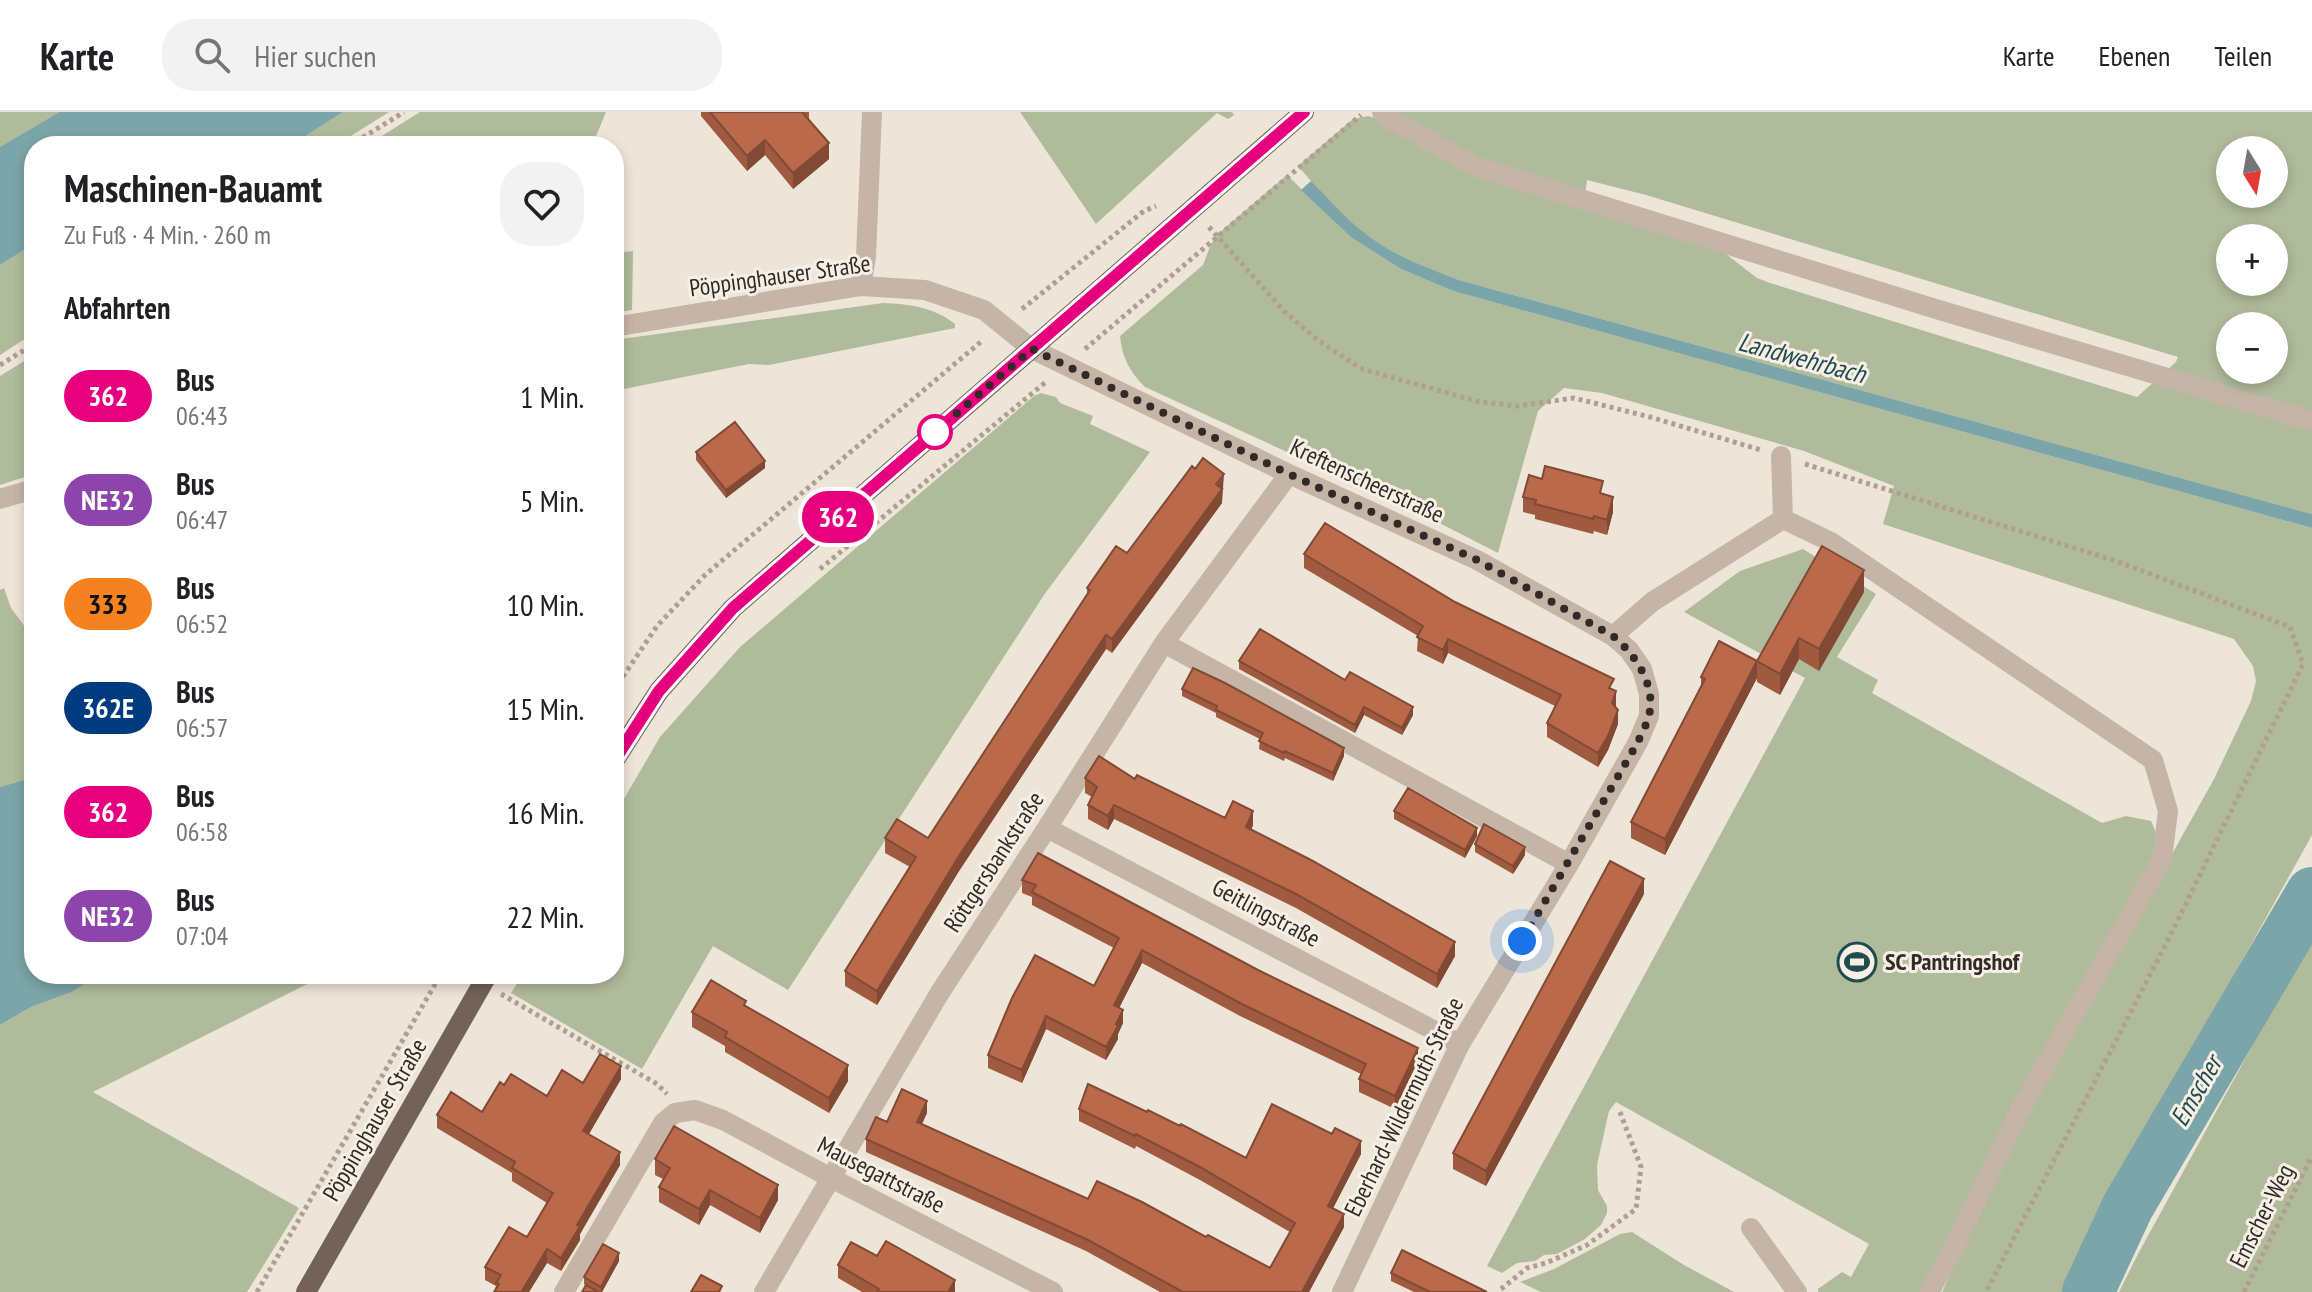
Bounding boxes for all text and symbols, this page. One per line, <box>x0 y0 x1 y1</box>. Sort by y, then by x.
search box <box>162 19 722 91</box>
text: Karte <box>40 31 114 80</box>
icon: search <box>190 33 234 77</box>
text: Hier suchen <box>254 36 376 75</box>
text: Karte <box>2003 37 2054 74</box>
text: Ebenen <box>2098 37 2170 74</box>
text: Teilen <box>2214 37 2272 74</box>
north arrow <box>2216 136 2288 208</box>
map controls <box>2216 136 2288 384</box>
button: heart <box>500 162 584 246</box>
text: Maschinen-Bauamt <box>64 163 322 212</box>
text: Zu Fuß · 4 Min. · 260 m <box>64 218 271 251</box>
button: + <box>2216 224 2288 296</box>
street label: Pöppinghauser Straße <box>687 247 872 304</box>
text: Abfahrten <box>64 288 170 327</box>
button: − <box>2216 312 2288 384</box>
water label: Landwehrbach <box>1735 325 1871 391</box>
text: Bus <box>176 360 215 399</box>
text: 362 <box>88 377 128 414</box>
text: 1 Min. <box>520 377 584 416</box>
text: 06:43 <box>176 399 228 432</box>
unlabelled marker <box>918 415 952 449</box>
street label: Kreftenscheerstraße <box>1285 431 1449 530</box>
text: Bus <box>176 464 215 503</box>
text: NE32 <box>81 481 135 518</box>
text: 5 Min. <box>520 481 584 520</box>
line badge: 362 <box>792 491 884 543</box>
text: 362 <box>818 498 858 535</box>
text: 06:47 <box>176 503 228 536</box>
text: Bus <box>176 568 215 607</box>
text: 333 <box>88 585 128 622</box>
text: 10 Min. <box>507 585 584 624</box>
text: 06:52 <box>176 607 228 640</box>
text: Bus <box>176 672 215 711</box>
text: 362E <box>82 689 134 726</box>
text: 15 Min. <box>507 689 584 728</box>
text: 06:57 <box>176 711 228 744</box>
text: Bus <box>176 776 215 815</box>
street label: Röttgersbankstraße <box>937 786 1051 938</box>
text: 362 <box>88 793 128 830</box>
text: 16 Min. <box>507 793 584 832</box>
text: 06:58 <box>176 815 228 848</box>
street label: Geitlingstraße <box>1207 871 1325 954</box>
text: Bus <box>176 880 215 919</box>
text: NE32 <box>81 897 135 934</box>
text: 22 Min. <box>507 897 584 936</box>
text: 07:04 <box>176 919 228 952</box>
your location <box>1502 921 1542 961</box>
sports icon: SC Pantringshof <box>1836 941 1878 983</box>
place label: SC Pantringshof <box>1885 946 2021 977</box>
street label: Eberhard-Wildermuth-Straße <box>1337 992 1470 1221</box>
street label: Pöppinghauser Straße <box>316 1033 434 1206</box>
water label: Emscher <box>2162 1046 2231 1132</box>
street label: Mausegattstraße <box>812 1129 950 1220</box>
street label: Emscher-Weg <box>2222 1159 2301 1273</box>

